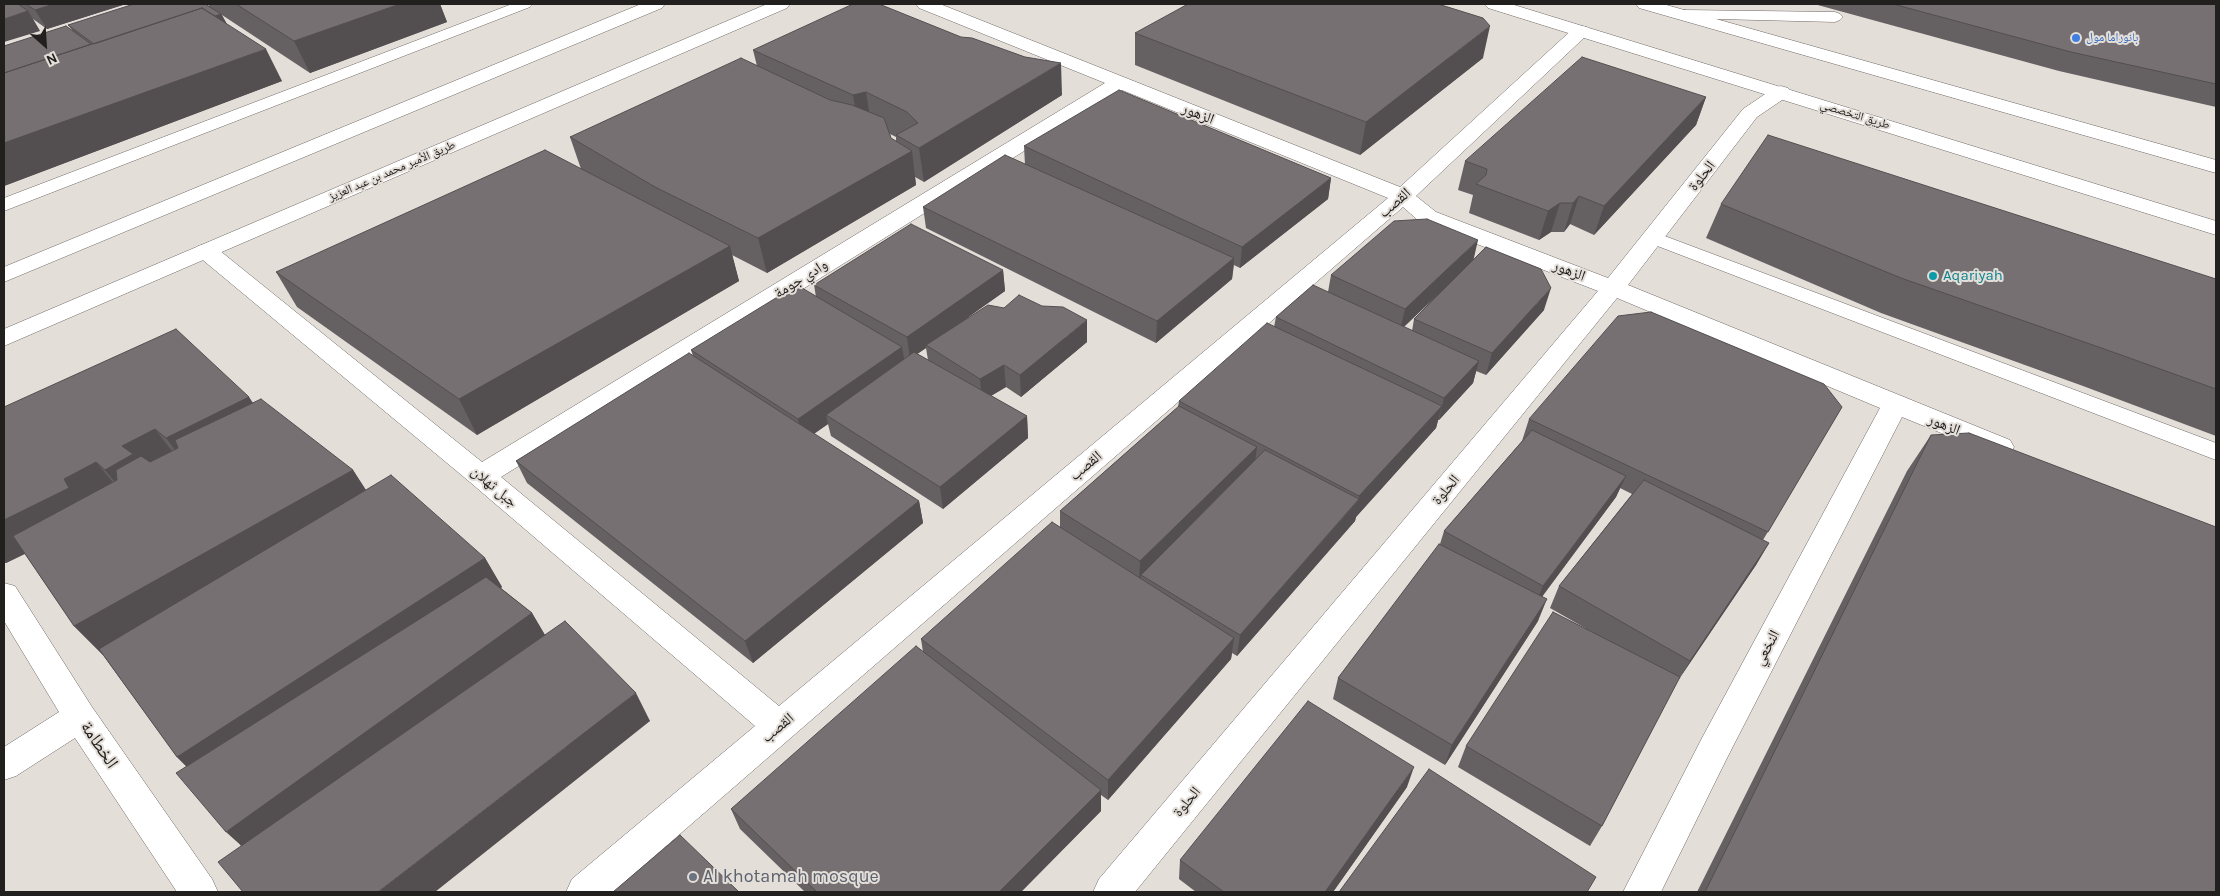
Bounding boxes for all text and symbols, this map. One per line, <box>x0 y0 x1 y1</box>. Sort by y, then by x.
north arrow <box>20 20 70 70</box>
place label: بانوراما مول <box>2086 31 2138 45</box>
marker: بانوراما مول <box>2070 32 2082 44</box>
text: N <box>44 49 60 69</box>
street label: طريق التخصصي <box>1818 98 1892 132</box>
street label: الزهور <box>1179 99 1217 129</box>
street label: طريق الأمير محمد بن عبد العزيز <box>326 138 458 204</box>
street label: الحلوة <box>1685 157 1719 195</box>
street label: القصب <box>1375 184 1415 222</box>
street label: وادي جومة <box>771 256 831 302</box>
street label: الزهور <box>1550 257 1588 285</box>
place label: Aqariyah <box>1943 267 2003 285</box>
marker: Aqariyah <box>1927 270 1939 282</box>
street label: الزهور <box>1925 410 1963 440</box>
street label: القصب <box>1066 447 1106 485</box>
street label: جبل ثهلان <box>467 462 521 512</box>
street label: الحلوة <box>1428 471 1464 509</box>
street label: النخعي <box>1750 627 1784 669</box>
street label: القصب <box>758 709 798 747</box>
street label: الخطامة <box>75 717 123 773</box>
street label: الحلوة <box>1169 783 1205 821</box>
place label: Al khotamah mosque <box>703 866 879 888</box>
marker: Al khotamah mosque <box>687 871 699 883</box>

